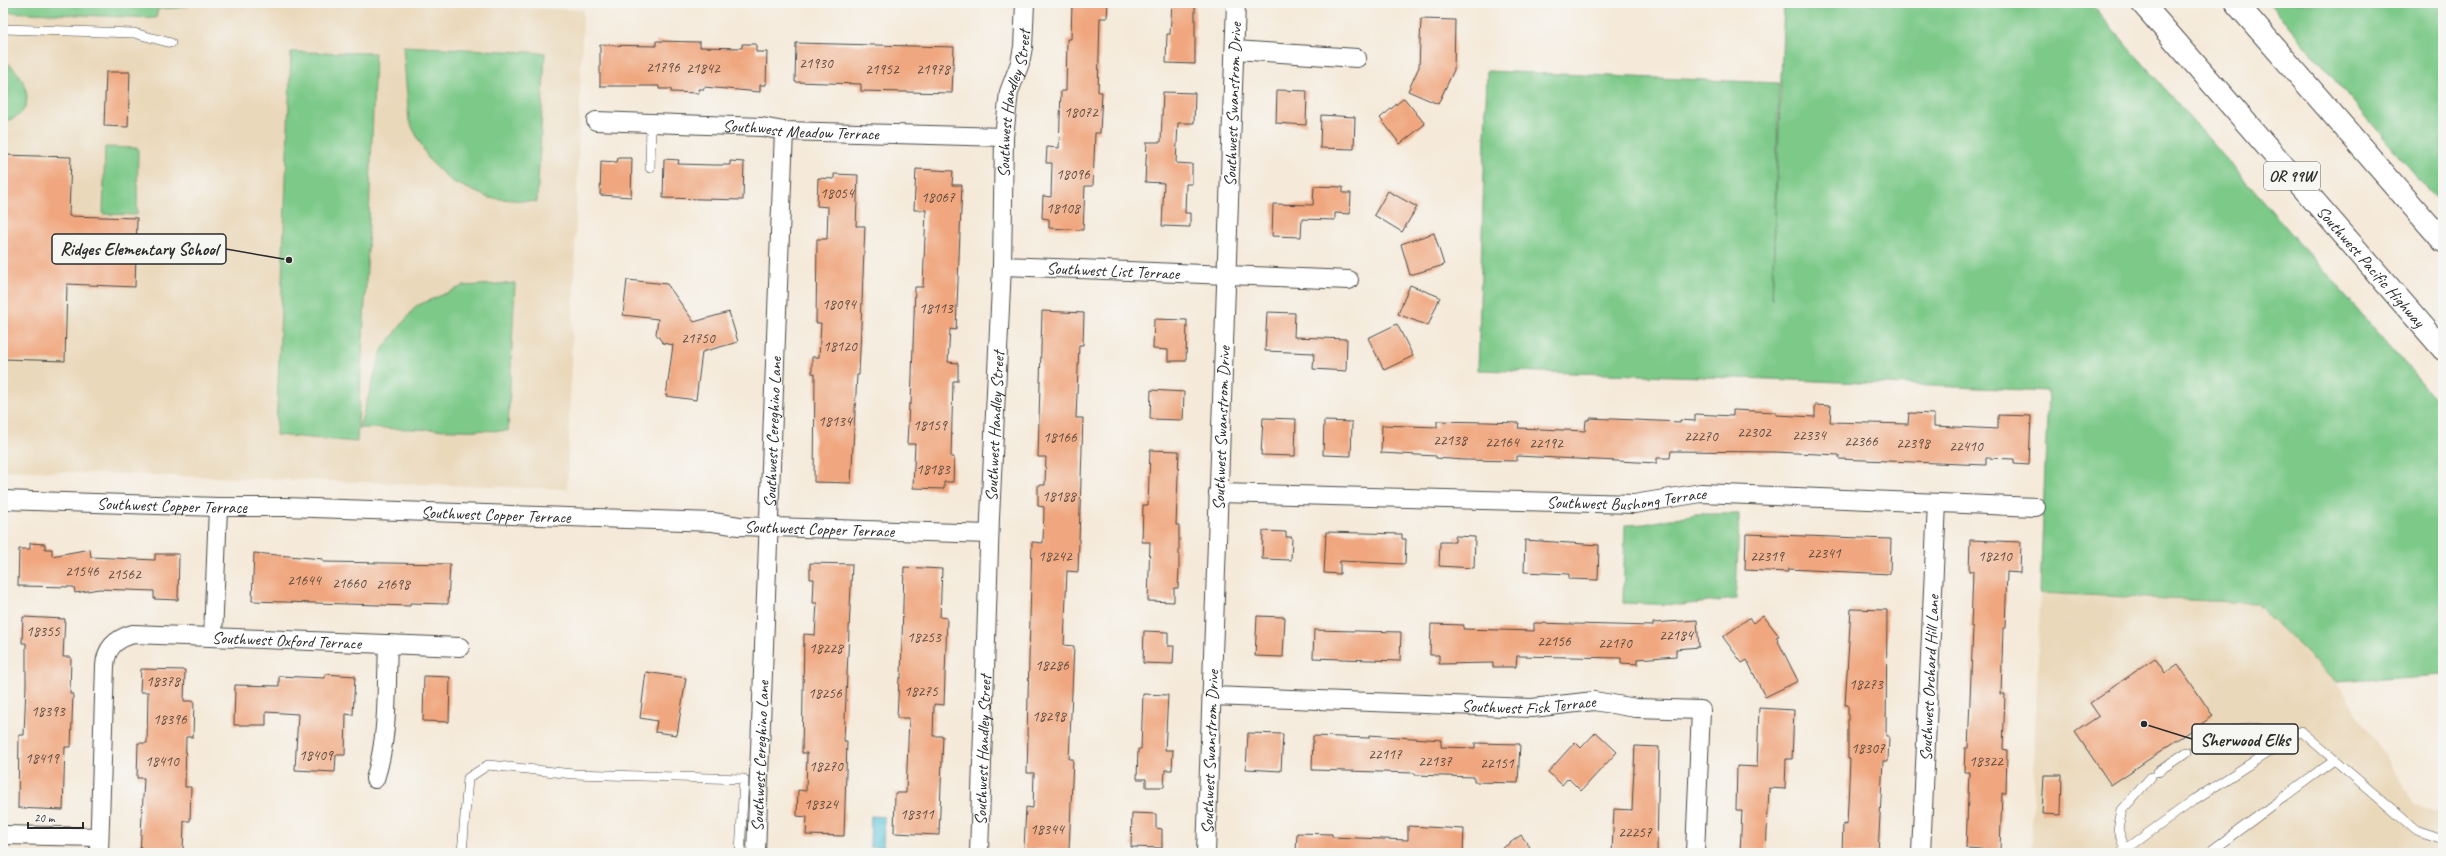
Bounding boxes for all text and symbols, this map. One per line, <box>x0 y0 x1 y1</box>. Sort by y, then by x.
street label: Southwest Swanstrom Drive <box>1219 21 1246 187</box>
street label: Southwest Handley Street <box>993 27 1034 178</box>
house number: 21930 <box>799 54 834 73</box>
house number: 21796 <box>646 58 681 77</box>
house number: 21842 <box>686 59 721 78</box>
house number: 21952 <box>865 60 900 79</box>
house number: 21978 <box>916 60 951 79</box>
house number: 18072 <box>1064 103 1099 122</box>
street label: Southwest Meadow Terrace <box>722 115 880 144</box>
road number: OR 99W <box>2264 162 2320 190</box>
house number: 18096 <box>1056 165 1091 184</box>
house number: 18054 <box>820 184 855 203</box>
house number: 18067 <box>921 188 956 207</box>
house number: 18108 <box>1046 199 1081 218</box>
street label: Southwest Pacific Highway <box>2312 201 2430 332</box>
callout: Ridges Elementary School <box>52 234 226 264</box>
text: Ridges Elementary School <box>60 238 222 260</box>
street label: Southwest List Terrace <box>1046 257 1181 284</box>
house number: 18094 <box>822 295 857 314</box>
house number: 18113 <box>919 299 954 318</box>
house number: 21750 <box>681 329 716 348</box>
house number: 18120 <box>823 337 858 356</box>
street label: Southwest Swanstrom Drive <box>1208 344 1234 511</box>
street label: Southwest Handley Street <box>980 348 1009 502</box>
street label: Southwest Cereghino Lane <box>759 355 786 508</box>
house number: 18134 <box>818 412 853 431</box>
house number: 18159 <box>913 416 948 435</box>
house number: 22302 <box>1737 423 1772 442</box>
house number: 22334 <box>1792 426 1827 445</box>
house number: 22270 <box>1684 427 1719 446</box>
house number: 18166 <box>1043 428 1078 447</box>
house number: 22138 <box>1433 431 1468 450</box>
house number: 22366 <box>1844 432 1879 451</box>
house number: 22164 <box>1485 433 1520 452</box>
house number: 22192 <box>1529 434 1564 453</box>
house number: 22398 <box>1896 434 1931 453</box>
house number: 22410 <box>1949 437 1984 456</box>
house number: 18183 <box>916 460 951 479</box>
street label: Southwest Bushong Terrace <box>1546 482 1708 515</box>
house number: 18188 <box>1042 487 1077 506</box>
street label: Southwest Copper Terrace <box>97 493 248 518</box>
street label: Southwest Copper Terrace <box>421 501 572 528</box>
street label: Southwest Copper Terrace <box>744 516 896 542</box>
house number: 22341 <box>1807 544 1842 563</box>
house number: 18242 <box>1038 547 1073 566</box>
house number: 22319 <box>1750 547 1785 566</box>
house number: 18210 <box>1978 547 2013 566</box>
house number: 21546 <box>65 562 100 581</box>
house number: 21562 <box>107 565 142 584</box>
house number: 21644 <box>287 571 322 590</box>
house number: 21660 <box>332 574 367 593</box>
house number: 21698 <box>376 575 411 594</box>
street label: Southwest Orchard Hill Lane <box>1915 593 1943 762</box>
house number: 18355 <box>26 622 61 641</box>
house number: 22184 <box>1659 626 1694 645</box>
street label: Southwest Oxford Terrace <box>212 627 363 654</box>
house number: 18253 <box>907 628 942 647</box>
house number: 22156 <box>1537 632 1572 651</box>
house number: 22170 <box>1598 634 1633 653</box>
house number: 18228 <box>809 639 844 658</box>
house number: 18286 <box>1035 656 1070 675</box>
street label: Southwest Swanstrom Drive <box>1196 668 1223 835</box>
house number: 18378 <box>146 672 181 691</box>
street label: Southwest Handley Street <box>969 672 995 826</box>
house number: 18273 <box>1849 675 1884 694</box>
street label: Southwest Cereghino Lane <box>746 679 773 832</box>
house number: 18275 <box>904 682 939 701</box>
house number: 18256 <box>808 684 843 703</box>
street label: Southwest Fisk Terrace <box>1461 690 1598 719</box>
house number: 18393 <box>31 702 66 721</box>
house number: 18298 <box>1032 707 1067 726</box>
house number: 18396 <box>153 710 188 729</box>
callout: Sherwood Elks <box>2192 724 2298 754</box>
text: Sherwood Elks <box>2200 729 2292 751</box>
house number: 18307 <box>1851 739 1886 758</box>
house number: 22117 <box>1368 745 1403 764</box>
house number: 18409 <box>299 746 334 765</box>
house number: 18419 <box>25 749 60 768</box>
house number: 18410 <box>145 752 180 771</box>
house number: 22137 <box>1418 752 1453 771</box>
house number: 18322 <box>1969 752 2004 771</box>
house number: 22151 <box>1480 754 1515 773</box>
house number: 18270 <box>809 757 844 776</box>
house number: 18324 <box>804 795 839 814</box>
scale bar <box>28 804 83 830</box>
house number: 18311 <box>900 805 935 824</box>
text: 20 m <box>34 810 56 826</box>
house number: 18344 <box>1030 820 1065 839</box>
house number: 22257 <box>1618 823 1653 842</box>

